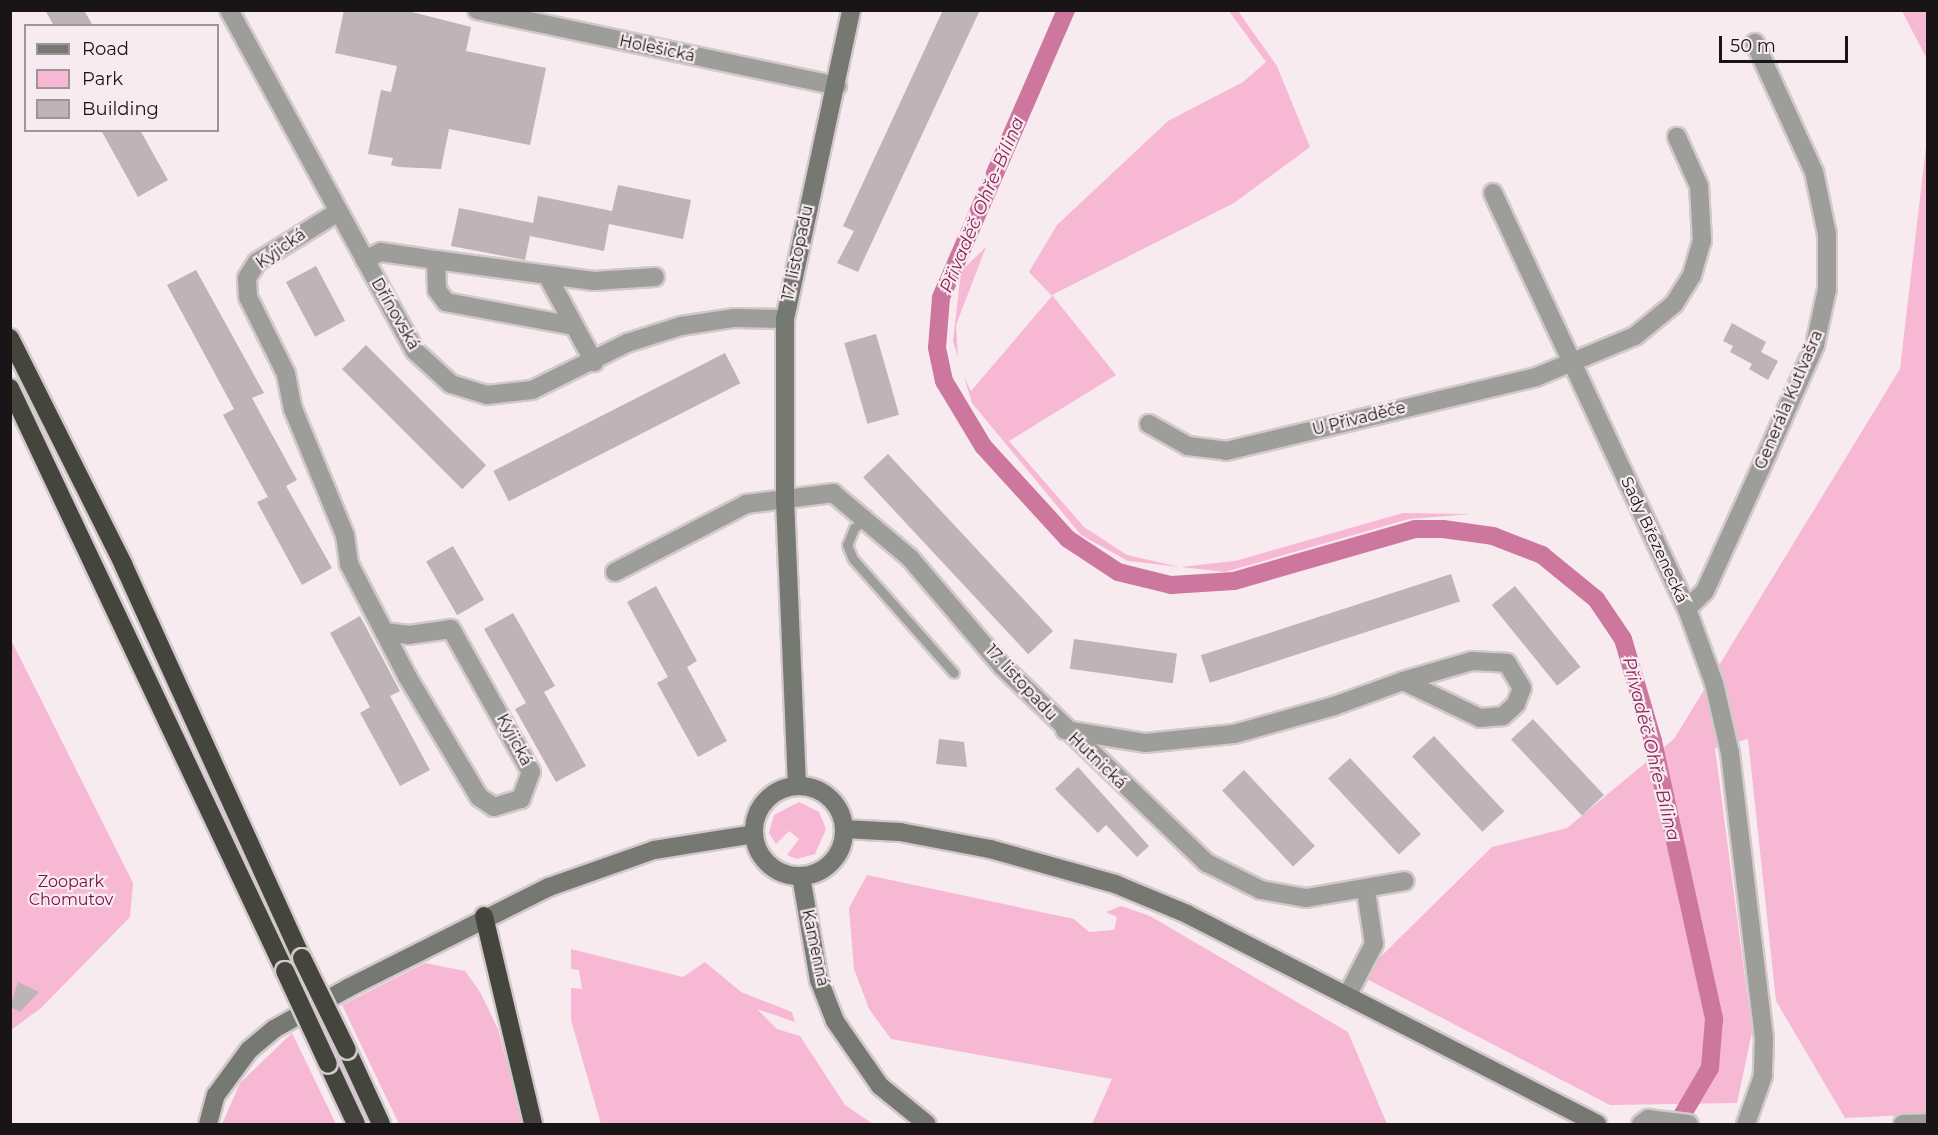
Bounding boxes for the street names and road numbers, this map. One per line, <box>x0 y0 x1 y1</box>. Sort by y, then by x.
street label: Holešická <box>617 32 697 66</box>
street label: 17. listopadu <box>779 204 817 302</box>
street label: Kyjická <box>253 225 309 273</box>
street label: Dřínovská <box>367 275 423 353</box>
street label: Generála Kutlvašra <box>1751 328 1827 472</box>
street label: U Přivaděče <box>1310 398 1408 440</box>
street label: Sady Březenecká <box>1616 474 1692 606</box>
street label: 17. listopadu <box>981 641 1061 725</box>
street label: Kyjická <box>492 711 536 769</box>
street label: Hutnická <box>1064 729 1130 793</box>
street label: Kamenná <box>797 908 833 988</box>

